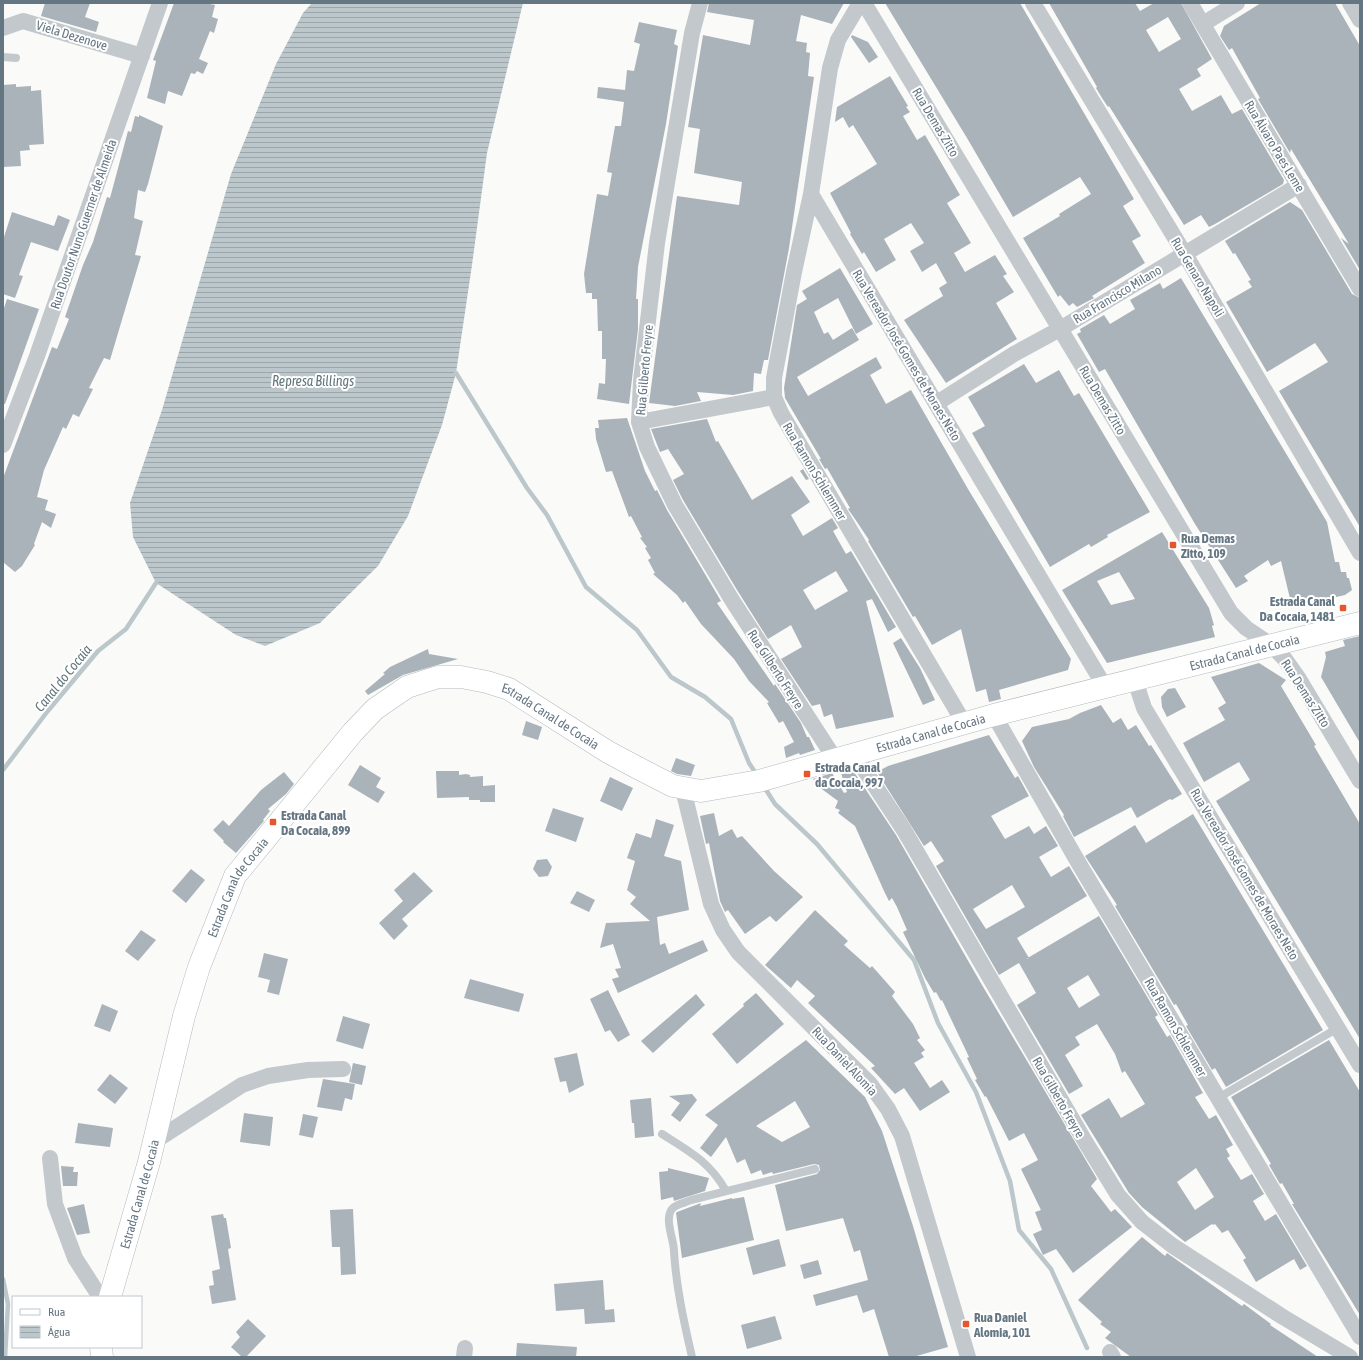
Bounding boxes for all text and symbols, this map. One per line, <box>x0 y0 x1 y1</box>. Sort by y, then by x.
street label: Viela Dezenove <box>34 18 109 53</box>
street label: Rua Demas Zitto <box>909 85 962 159</box>
street label: Rua Álvaro Paes Leme <box>1241 98 1308 195</box>
street label: Rua Doutor Nuno Guerner de Almeida <box>47 137 120 311</box>
street label: Rua Genaro Napoli <box>1168 235 1227 320</box>
street label: Rua Francisco Milano <box>1070 262 1164 327</box>
street label: Rua Vereador José Gomes de Moraes Neto <box>849 267 964 444</box>
street label: Rua Gilberto Freyre <box>633 324 656 416</box>
street label: Rua Demas Zitto <box>1076 363 1129 437</box>
water label: Represa Billings <box>272 373 354 389</box>
street label: Rua Ramon Schlemmer <box>780 420 850 523</box>
place label: Rua Demas Zitto, 109 <box>1181 531 1235 561</box>
marker: Rua Demas Zitto, 109 <box>1168 540 1178 550</box>
place label: Estrada Canal Da Cocaia, 1481 <box>1260 594 1336 624</box>
marker: Estrada Canal Da Cocaia, 1481 <box>1338 603 1348 613</box>
street label: Rua Gilberto Freyre <box>745 627 807 712</box>
street label: Estrada Canal de Cocaia <box>1188 632 1301 674</box>
water label: Canal do Cocaia <box>31 641 95 715</box>
street label: Rua Demas Zitto <box>1278 657 1333 730</box>
street label: Estrada Canal de Cocaia <box>500 680 602 752</box>
street label: Estrada Canal de Cocaia <box>874 711 987 756</box>
place label: Estrada Canal da Cocaia, 997 <box>815 760 883 790</box>
marker: Estrada Canal da Cocaia, 997 <box>802 769 812 779</box>
street label: Rua Vereador José Gomes de Moraes Neto <box>1187 786 1302 963</box>
place label: Estrada Canal Da Cocaia, 899 <box>281 808 350 838</box>
marker: Estrada Canal Da Cocaia, 899 <box>268 817 278 827</box>
street label: Estrada Canal de Cocaia <box>205 835 271 940</box>
street label: Rua Ramon Schlemmer <box>1141 975 1210 1079</box>
street label: Rua Daniel Alomia <box>809 1024 880 1099</box>
street label: Rua Gilberto Freyre <box>1029 1054 1088 1140</box>
street label: Estrada Canal de Cocaia <box>117 1138 162 1251</box>
legend <box>12 1296 142 1348</box>
text: Rua <box>48 1305 65 1319</box>
place label: Rua Daniel Alomia, 101 <box>973 1310 1031 1340</box>
marker: Rua Daniel Alomia, 101 <box>961 1319 971 1329</box>
text: Água <box>48 1325 70 1339</box>

